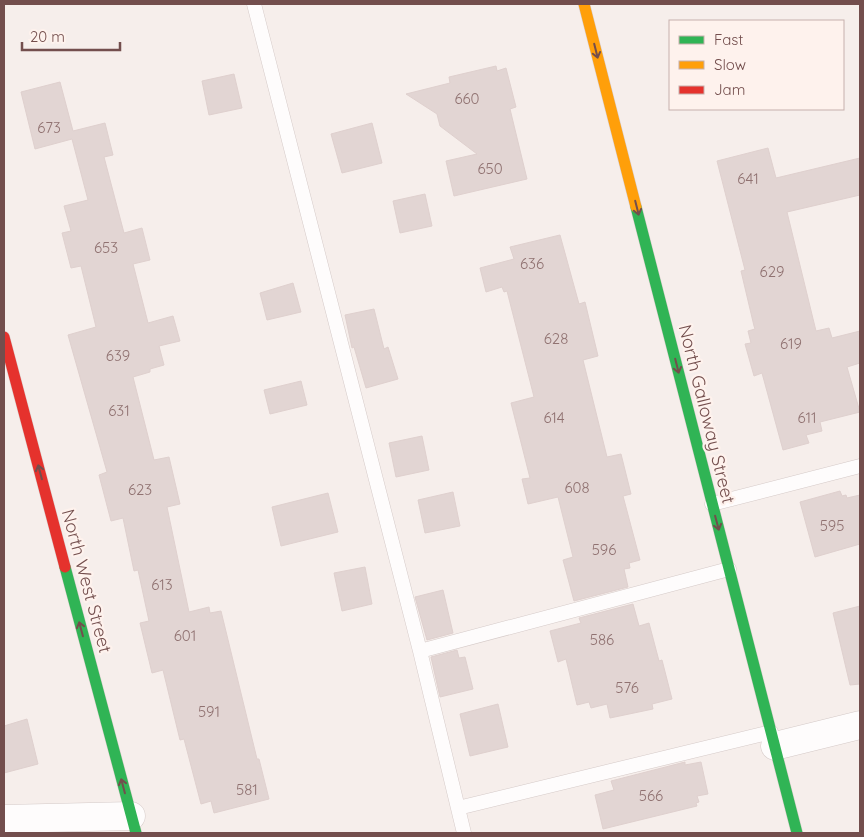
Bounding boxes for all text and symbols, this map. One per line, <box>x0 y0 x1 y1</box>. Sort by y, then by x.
scale bar <box>22 20 120 52</box>
legend <box>669 20 844 110</box>
text: 20 m <box>30 27 65 46</box>
text: Fast <box>714 30 743 49</box>
one-way arrow <box>592 43 602 59</box>
text: Slow <box>714 55 746 74</box>
text: Jam <box>714 80 745 99</box>
house number: 660 <box>454 89 480 108</box>
house number: 673 <box>37 118 61 137</box>
house number: 650 <box>477 159 503 178</box>
house number: 641 <box>737 169 759 188</box>
one-way arrow <box>632 200 642 216</box>
house number: 653 <box>94 238 118 257</box>
house number: 636 <box>520 254 544 273</box>
house number: 629 <box>760 262 784 281</box>
street label: North Galloway Street <box>674 322 740 506</box>
house number: 628 <box>544 329 568 348</box>
house number: 619 <box>780 334 802 353</box>
house number: 639 <box>106 346 130 365</box>
one-way arrow <box>673 357 682 373</box>
house number: 631 <box>108 401 130 420</box>
house number: 614 <box>543 408 565 427</box>
house number: 611 <box>797 408 817 427</box>
one-way arrow <box>34 464 44 480</box>
house number: 608 <box>564 478 590 497</box>
house number: 623 <box>128 480 152 499</box>
street label: North West Street <box>57 506 117 656</box>
one-way arrow <box>713 515 722 531</box>
house number: 595 <box>820 516 844 535</box>
house number: 596 <box>592 540 616 559</box>
house number: 613 <box>151 575 173 594</box>
one-way arrow <box>76 622 86 638</box>
house number: 601 <box>174 626 196 645</box>
house number: 586 <box>590 630 614 649</box>
house number: 576 <box>615 678 639 697</box>
house number: 591 <box>198 702 220 721</box>
one-way arrow <box>118 779 127 795</box>
house number: 581 <box>236 780 258 799</box>
house number: 566 <box>639 786 663 805</box>

